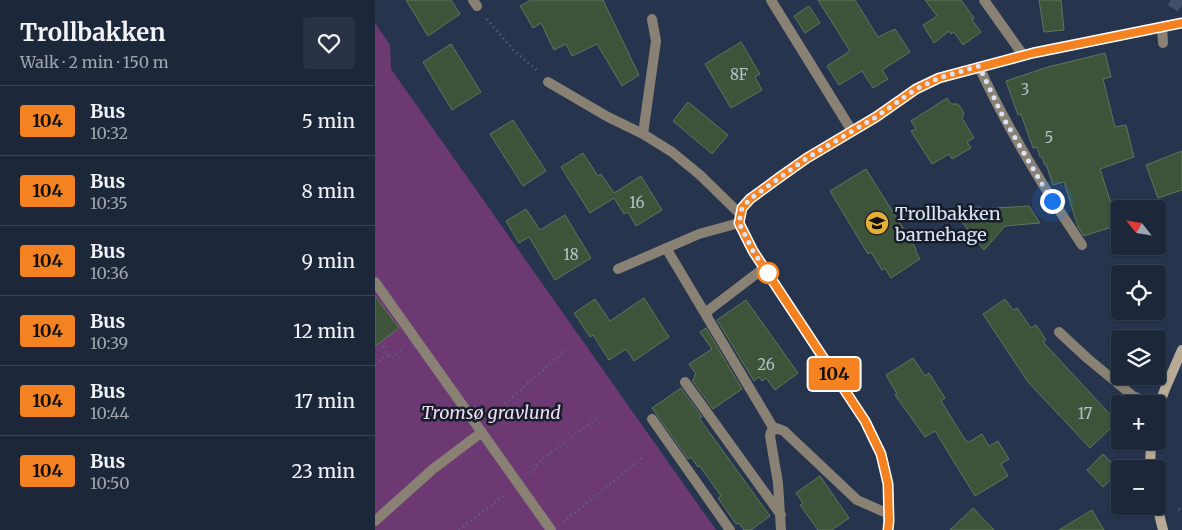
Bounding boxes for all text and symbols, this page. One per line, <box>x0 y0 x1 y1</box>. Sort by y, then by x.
text: Trollbakken <box>20 17 165 48</box>
button: heart <box>303 17 355 69</box>
text: Walk · 2 min · 150 m <box>20 52 169 72</box>
house number: 8F <box>730 65 748 84</box>
house number: 3 <box>1021 80 1029 99</box>
text: Bus <box>90 99 125 123</box>
text: 104 <box>32 109 63 132</box>
text: 5 min <box>302 109 355 133</box>
text: 10:32 <box>90 123 128 143</box>
house number: 5 <box>1045 128 1053 147</box>
text: Bus <box>90 169 125 193</box>
text: 104 <box>32 179 63 202</box>
text: 8 min <box>302 179 355 203</box>
your location <box>1040 189 1065 214</box>
text: 10:35 <box>90 193 128 213</box>
house number: 16 <box>629 193 645 212</box>
north arrow <box>1111 200 1166 255</box>
map controls <box>1111 200 1166 515</box>
place label: Trollbakken barnehage <box>894 202 1001 246</box>
school or university icon: Trollbakken barnehage <box>864 210 890 236</box>
text: Bus <box>90 239 125 263</box>
house number: 18 <box>563 245 579 264</box>
text: 104 <box>32 249 63 272</box>
text: 9 min <box>301 249 355 273</box>
unlabelled marker <box>757 262 779 284</box>
text: 10:36 <box>90 263 129 283</box>
button: locate <box>1111 265 1166 320</box>
text: Bus <box>90 309 125 333</box>
text: 104 <box>32 319 63 342</box>
text: 12 min <box>293 319 355 343</box>
button: layers <box>1111 330 1166 385</box>
text: 10:39 <box>90 333 128 353</box>
house number: 26 <box>757 355 775 374</box>
line badge: 104 <box>805 358 863 390</box>
text: 104 <box>819 362 849 385</box>
text: Bus <box>90 379 125 403</box>
text: 104 <box>32 389 63 412</box>
text: 17 min <box>295 389 355 413</box>
button: + <box>1111 395 1166 450</box>
park label: Tromsø gravlund <box>421 401 561 424</box>
text: 10:44 <box>90 403 129 423</box>
house number: 17 <box>1078 404 1093 423</box>
text: Bus <box>90 449 125 473</box>
text: 104 <box>32 459 63 482</box>
text: 23 min <box>291 459 355 483</box>
button: − <box>1111 460 1166 515</box>
text: 10:50 <box>90 473 129 493</box>

